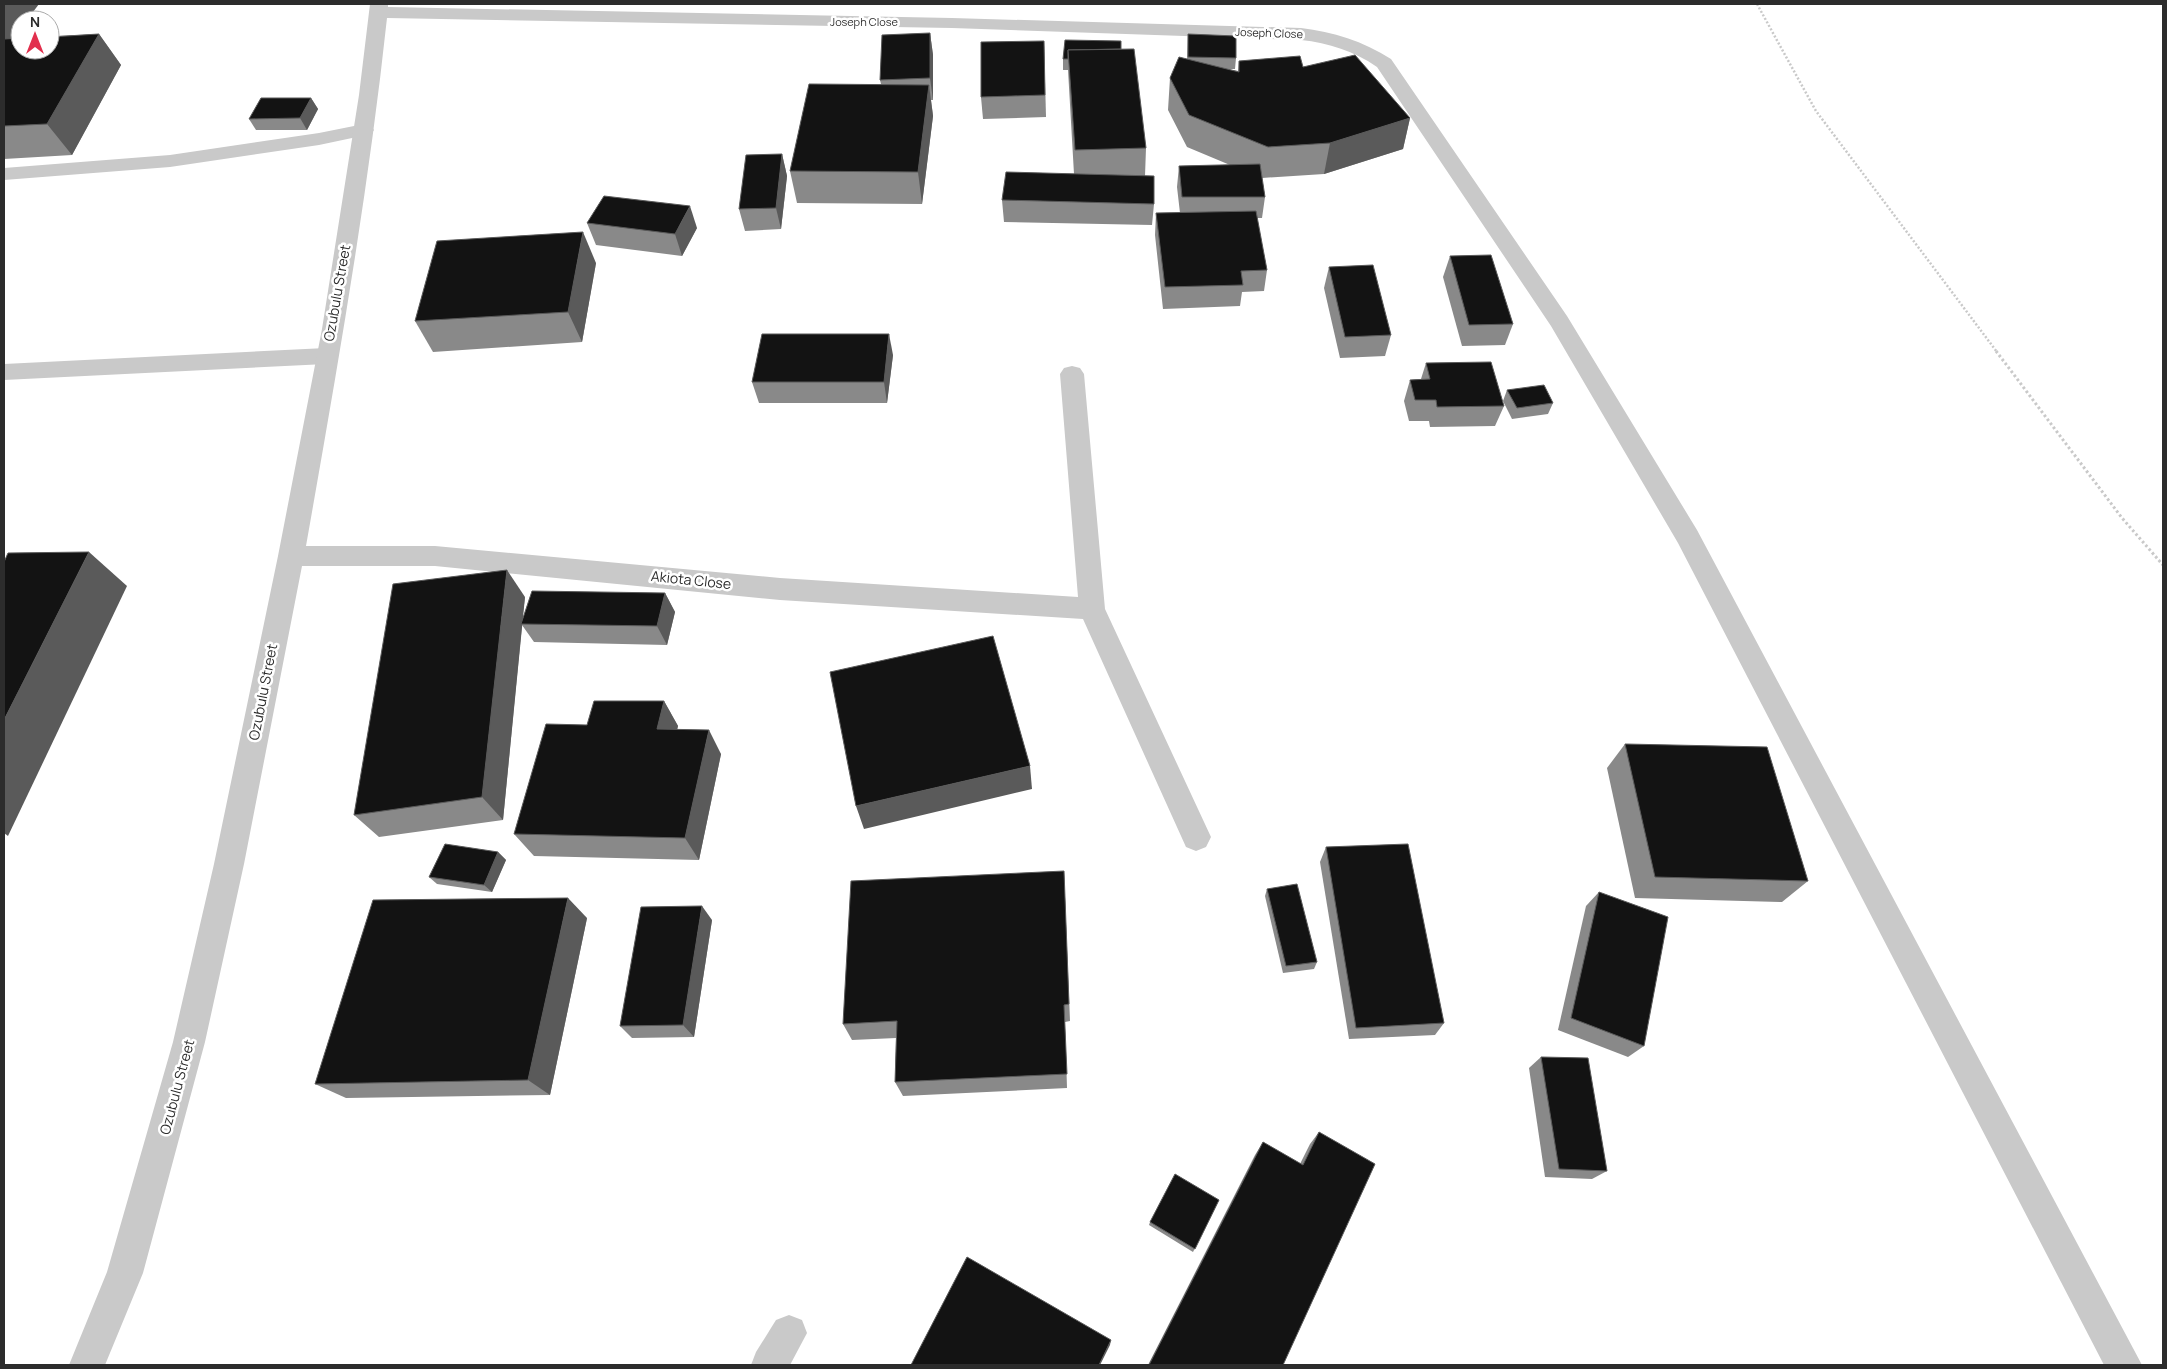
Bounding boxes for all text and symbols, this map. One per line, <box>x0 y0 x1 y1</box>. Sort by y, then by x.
north arrow <box>10 10 60 60</box>
text: N <box>30 12 40 31</box>
street label: Joseph Close <box>830 14 899 29</box>
street label: Joseph Close <box>1235 24 1304 41</box>
street label: Ozubulu Street <box>319 243 354 343</box>
street label: Akiota Close <box>650 566 732 593</box>
street label: Ozubulu Street <box>244 642 281 742</box>
street label: Ozubulu Street <box>155 1037 198 1137</box>

